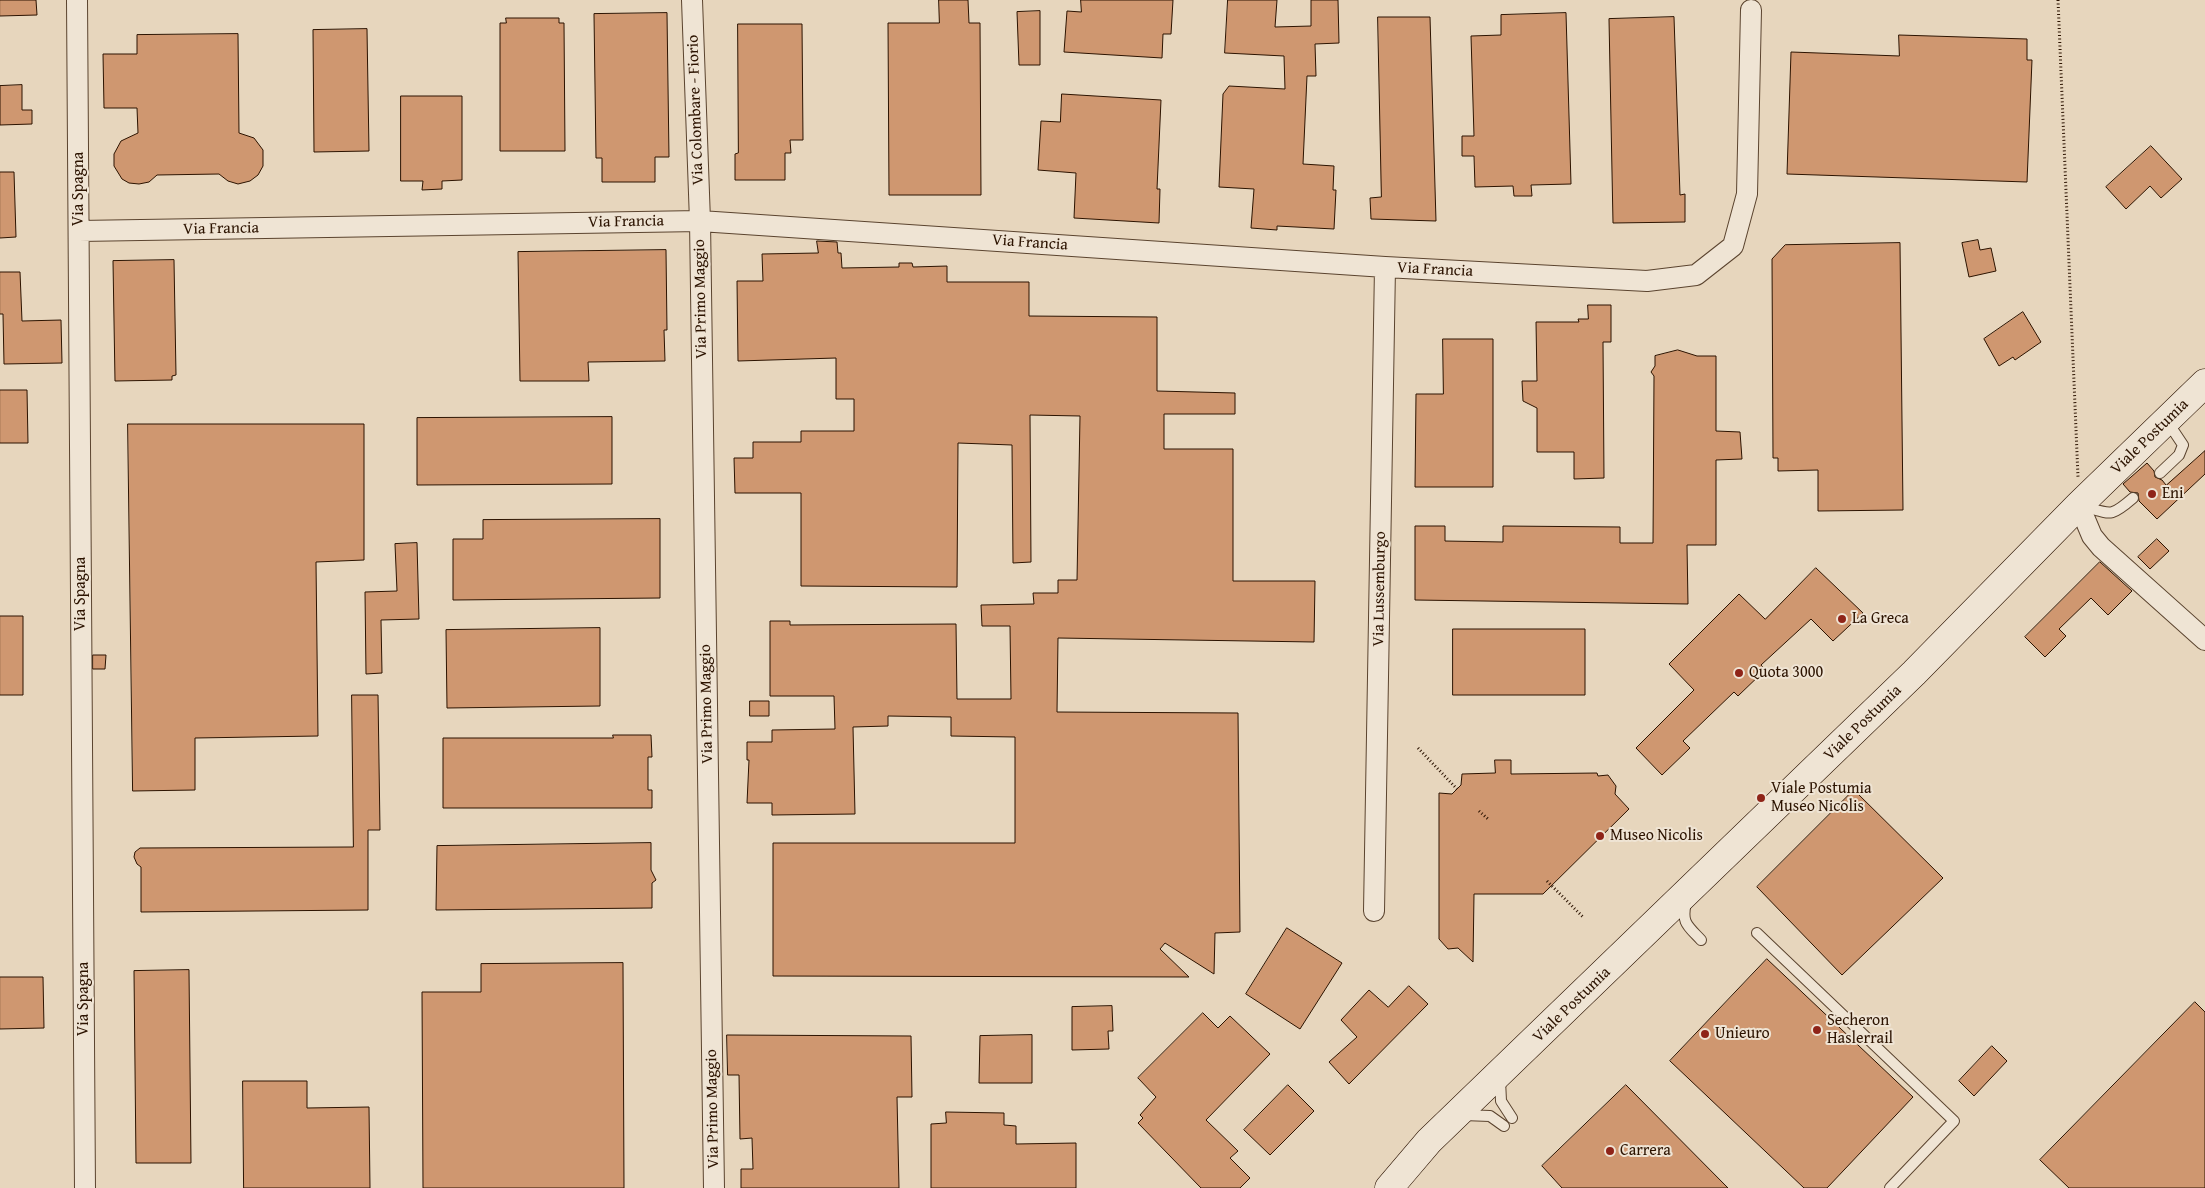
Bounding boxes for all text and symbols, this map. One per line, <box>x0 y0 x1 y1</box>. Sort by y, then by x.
street label: Via Colombare - Fiorio <box>684 34 708 186</box>
street label: Via Spagna <box>69 152 89 226</box>
street label: Via Francia <box>588 212 664 232</box>
street label: Via Francia <box>183 219 259 239</box>
street label: Via Francia <box>991 231 1069 255</box>
street label: Via Primo Maggio <box>690 239 712 359</box>
street label: Via Francia <box>1397 258 1473 282</box>
street label: Viale Postumia <box>2107 395 2193 479</box>
place label: Eni <box>2162 484 2184 504</box>
marker: Eni <box>2146 488 2158 500</box>
street label: Via Lussemburgo <box>1369 531 1391 647</box>
street label: Via Spagna <box>71 557 91 631</box>
place label: La Greca <box>1852 609 1909 629</box>
marker: La Greca <box>1836 613 1848 625</box>
street label: Via Primo Maggio <box>696 644 718 764</box>
place label: Quota 3000 <box>1749 663 1823 683</box>
marker: Quota 3000 <box>1733 667 1745 679</box>
street label: Viale Postumia <box>1820 681 1906 765</box>
place label: Viale Postumia Museo Nicolis <box>1771 779 1872 817</box>
marker: Viale Postumia Museo Nicolis <box>1755 792 1767 804</box>
place label: Museo Nicolis <box>1610 826 1703 846</box>
marker: Museo Nicolis <box>1594 830 1606 842</box>
street label: Via Spagna <box>74 962 94 1036</box>
street label: Viale Postumia <box>1529 963 1615 1047</box>
place label: Secheron Haslerrail <box>1827 1011 1893 1049</box>
place label: Unieuro <box>1715 1024 1770 1044</box>
marker: Secheron Haslerrail <box>1811 1024 1823 1036</box>
marker: Unieuro <box>1699 1028 1711 1040</box>
street label: Via Primo Maggio <box>702 1049 724 1169</box>
place label: Carrera <box>1620 1141 1671 1161</box>
marker: Carrera <box>1604 1145 1616 1157</box>

